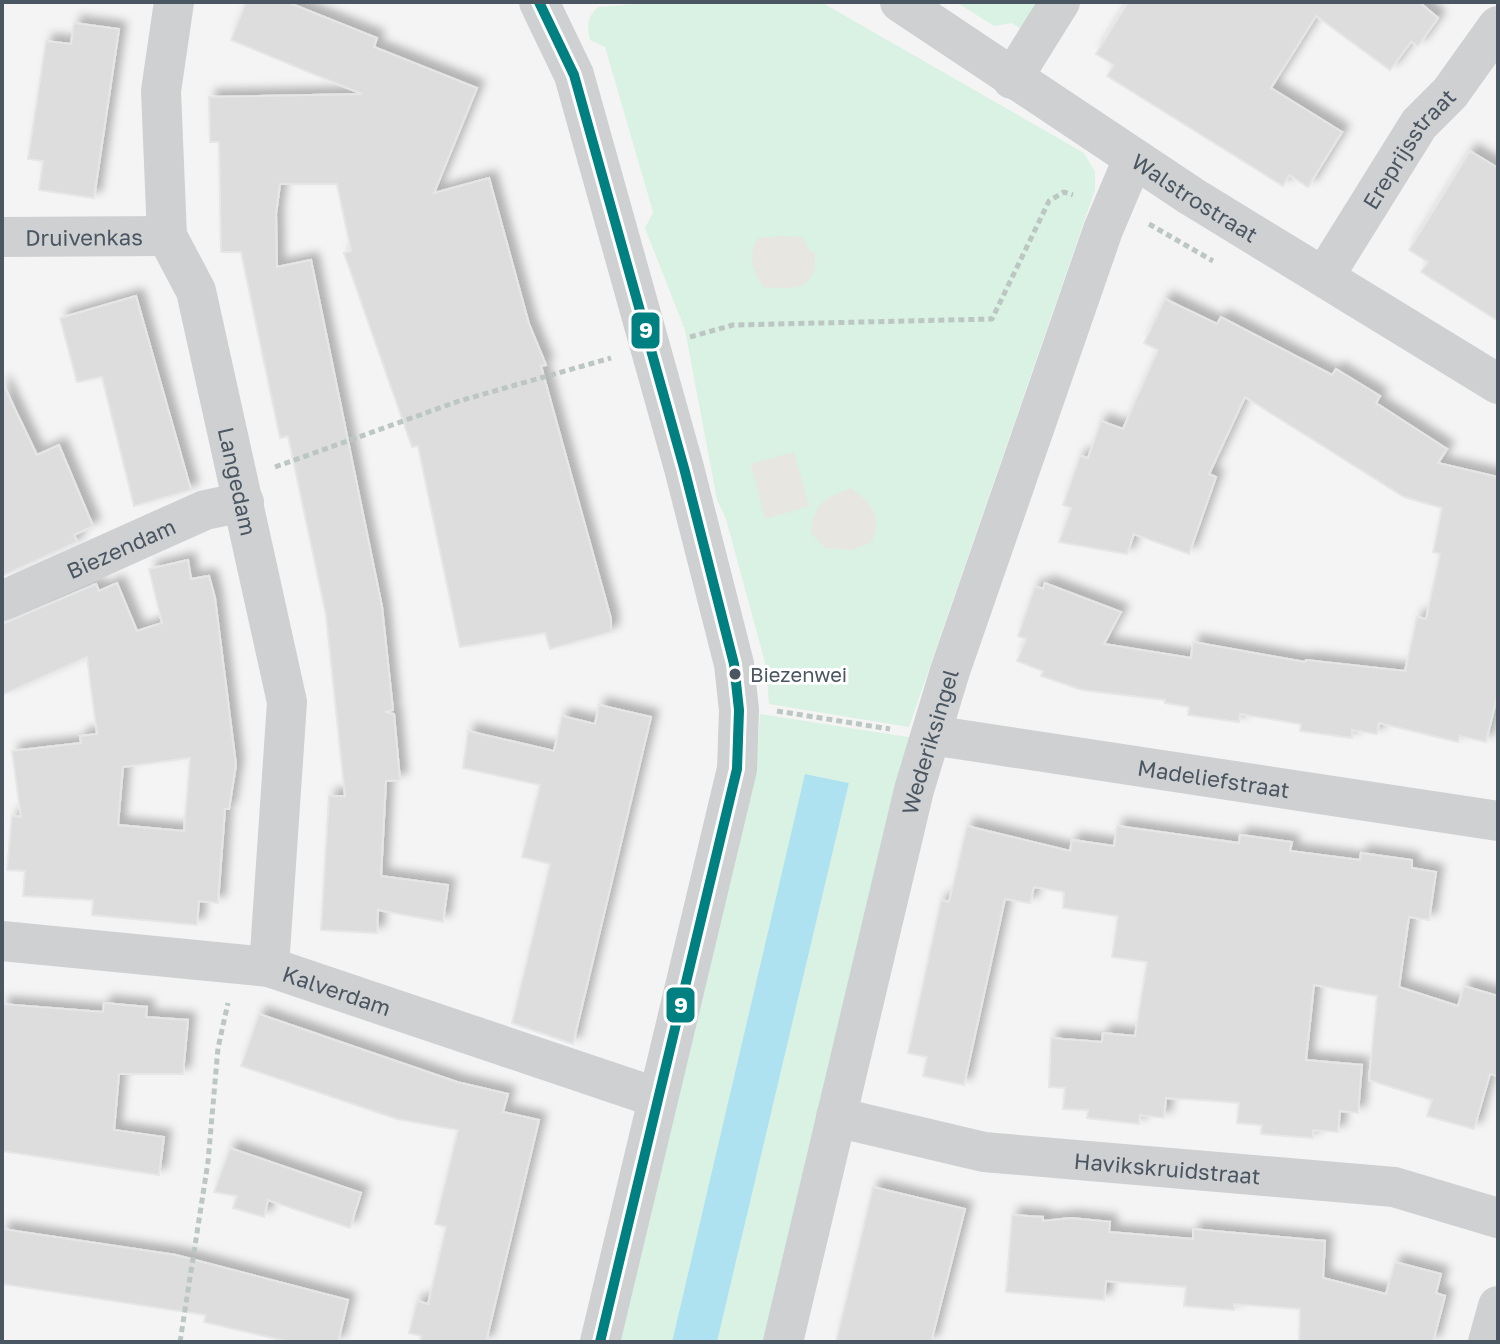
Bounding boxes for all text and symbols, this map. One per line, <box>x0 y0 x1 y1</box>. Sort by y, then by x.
street label: Ereprijsstraat <box>1356 82 1461 214</box>
street label: Walstrostraat <box>1127 147 1263 247</box>
street label: Druivenkas <box>25 223 143 250</box>
line badge: 9 <box>630 311 661 350</box>
text: 9 <box>639 316 653 343</box>
street label: Langedam <box>213 424 263 538</box>
street label: Biezendam <box>62 512 179 584</box>
place label: Biezenwei <box>750 662 847 686</box>
street label: Wederiksingel <box>895 665 963 817</box>
marker: Biezenwei <box>727 666 743 682</box>
street label: Madeliefstraat <box>1136 753 1292 803</box>
street label: Kalverdam <box>279 959 395 1021</box>
line badge: 9 <box>665 986 696 1024</box>
text: 9 <box>674 991 688 1018</box>
street label: Havikskruidstraat <box>1073 1146 1262 1189</box>

